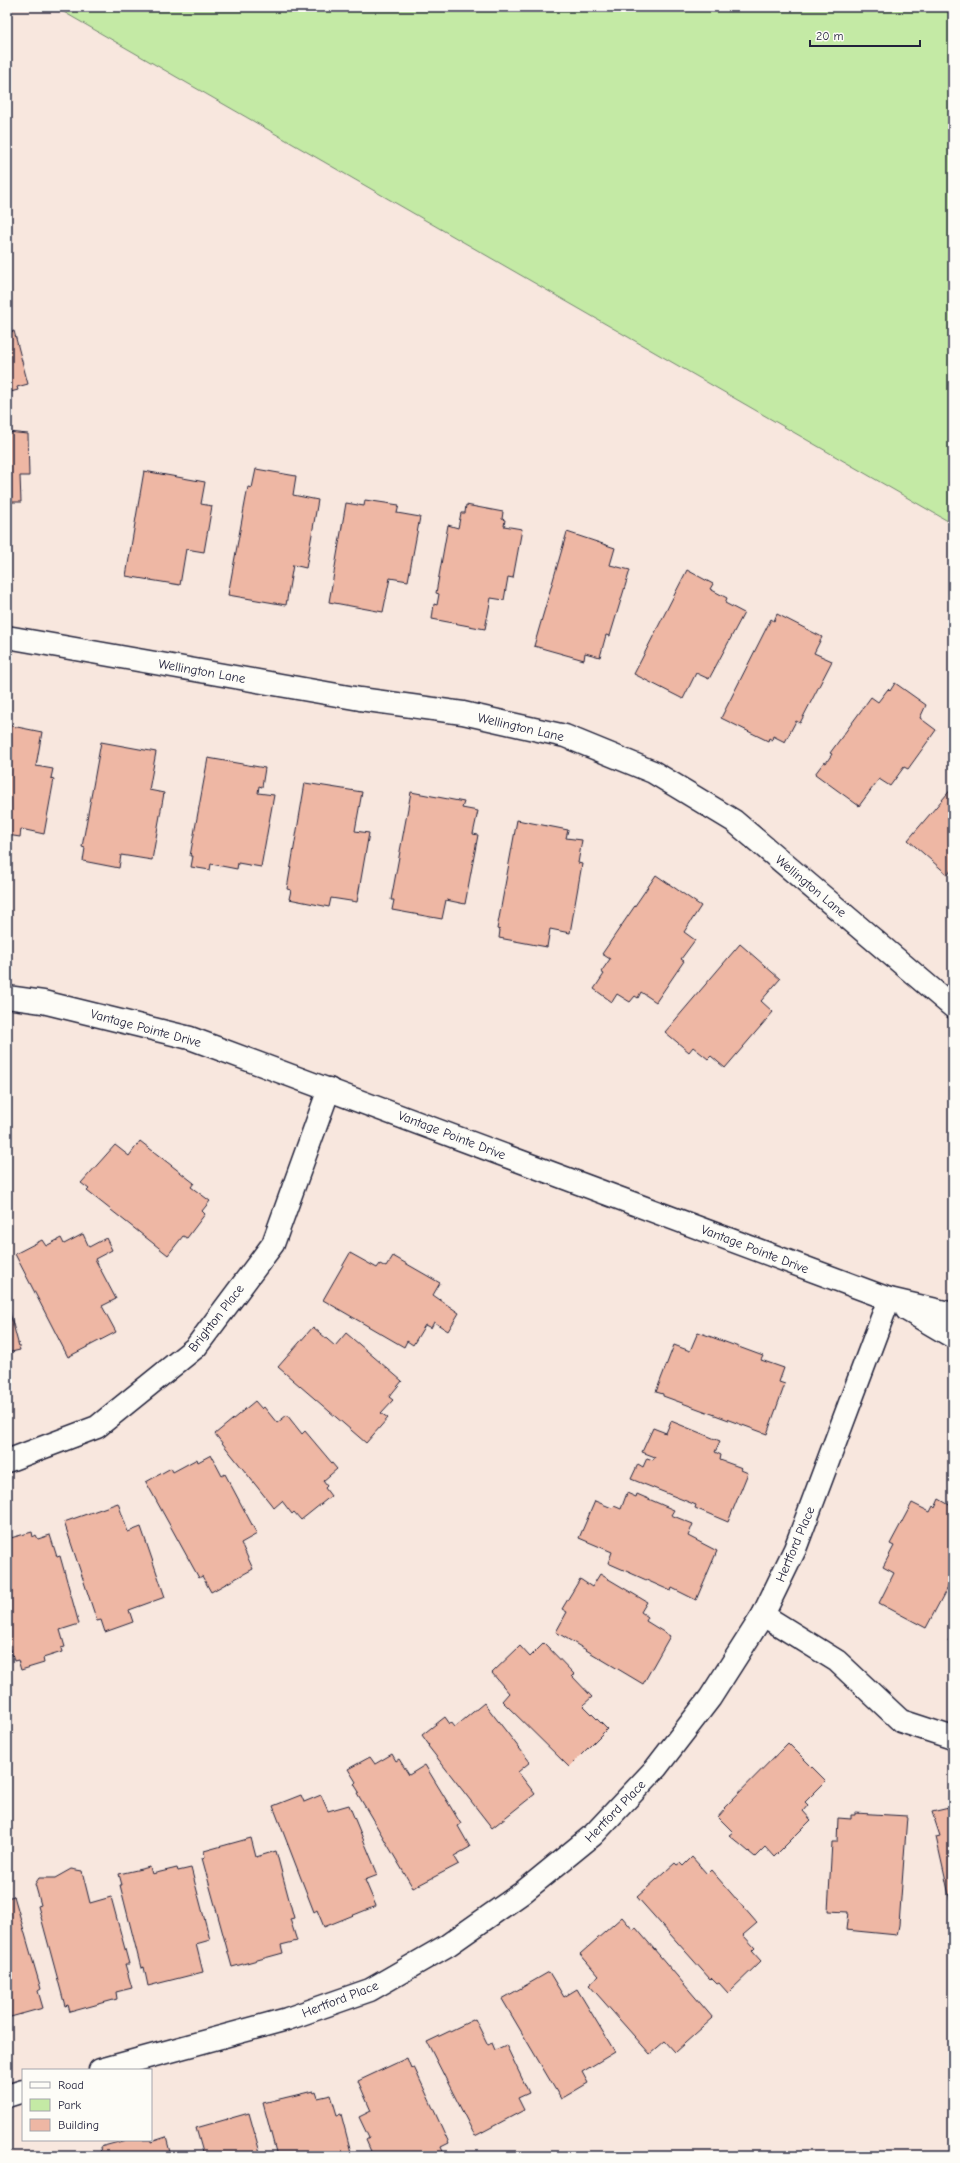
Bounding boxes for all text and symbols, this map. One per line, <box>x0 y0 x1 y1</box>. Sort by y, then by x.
scale bar <box>810 22 920 48</box>
text: 20 m <box>816 29 844 43</box>
street label: Wellington Lane <box>157 656 247 686</box>
street label: Wellington Lane <box>476 710 566 744</box>
street label: Wellington Lane <box>772 852 850 920</box>
street label: Vantage Pointe Drive <box>89 1006 203 1050</box>
street label: Vantage Pointe Drive <box>396 1108 508 1163</box>
street label: Vantage Pointe Drive <box>699 1222 811 1277</box>
street label: Brighton Place <box>185 1281 247 1355</box>
street label: Hertford Place <box>772 1503 818 1584</box>
street label: Hertford Place <box>582 1776 649 1845</box>
street label: Hertford Place <box>300 1977 381 2020</box>
legend <box>22 2069 152 2141</box>
text: Road <box>58 2078 84 2092</box>
text: Park <box>58 2098 81 2112</box>
text: Building <box>58 2118 99 2132</box>

